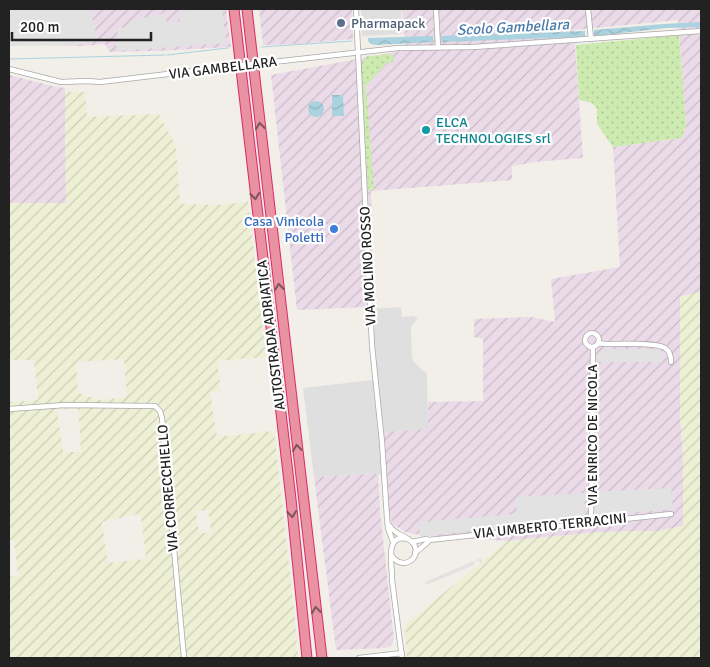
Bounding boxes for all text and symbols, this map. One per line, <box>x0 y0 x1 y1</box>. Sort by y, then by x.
scale bar <box>12 10 151 42</box>
place label: Pharmapack <box>351 15 425 32</box>
water label: Scolo Gambellara <box>456 15 570 39</box>
marker: Pharmapack <box>335 17 347 29</box>
text: 200 m <box>20 18 60 36</box>
street label: VIA GAMBELLARA <box>168 53 279 83</box>
place label: ELCA TECHNOLOGIES srl <box>436 114 551 147</box>
one-way arrow <box>255 121 266 129</box>
marker: ELCA TECHNOLOGIES srl <box>420 124 432 136</box>
one-way arrow <box>249 193 260 201</box>
street label: VIA MOLINO ROSSO <box>356 206 380 326</box>
place label: Casa Vinicola Poletti <box>244 213 324 246</box>
marker: Casa Vinicola Poletti <box>328 223 340 235</box>
street label: AUTOSTRADA ADRIATICA <box>253 259 289 411</box>
one-way arrow <box>274 283 285 291</box>
street label: VIA ENRICO DE NICOLA <box>584 364 601 506</box>
street label: VIA CORRECCHIELLO <box>154 424 182 552</box>
one-way arrow <box>292 444 303 452</box>
street label: VIA UMBERTO TERRACINI <box>473 509 627 543</box>
one-way arrow <box>286 510 297 518</box>
one-way arrow <box>311 606 322 614</box>

